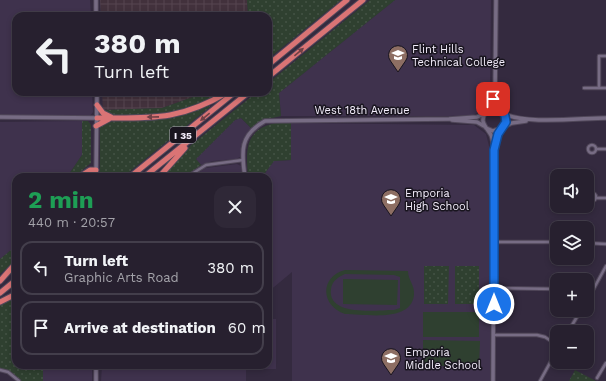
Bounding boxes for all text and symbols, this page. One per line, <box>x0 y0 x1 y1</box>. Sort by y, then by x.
text: 380 m <box>94 27 181 60</box>
icon: left <box>28 28 80 80</box>
place label: Flint Hills Technical College <box>412 43 505 69</box>
school or university icon: Flint Hills Technical College <box>387 44 409 72</box>
one-way arrow <box>293 48 304 57</box>
text: Turn left <box>94 61 169 82</box>
pin <box>476 82 510 116</box>
icon: arrive <box>482 88 504 110</box>
street label: West 18th Avenue <box>314 104 410 117</box>
one-way arrow <box>200 112 211 121</box>
one-way arrow <box>147 114 159 121</box>
road number: I 35 <box>170 127 196 143</box>
map controls <box>550 169 594 369</box>
button: sound <box>550 169 594 213</box>
text: 2 min <box>28 186 94 214</box>
button: close <box>214 186 256 228</box>
place label: Emporia High School <box>405 187 470 213</box>
school or university icon: Emporia High School <box>380 188 402 216</box>
text: 440 m · 20:57 <box>28 215 115 230</box>
button: layers <box>550 221 594 265</box>
text: Turn left <box>64 252 128 270</box>
icon: left <box>30 257 52 279</box>
text: 380 m <box>207 259 254 277</box>
text: Graphic Arts Road <box>64 270 179 285</box>
button: + <box>550 273 594 317</box>
position arrow <box>473 283 515 325</box>
icon: arrive <box>30 317 52 339</box>
text: Arrive at destination <box>64 319 216 337</box>
text: 60 m <box>228 319 266 337</box>
button: − <box>550 325 594 369</box>
place label: Emporia Middle School <box>405 346 482 372</box>
school or university icon: Emporia Middle School <box>380 347 402 375</box>

